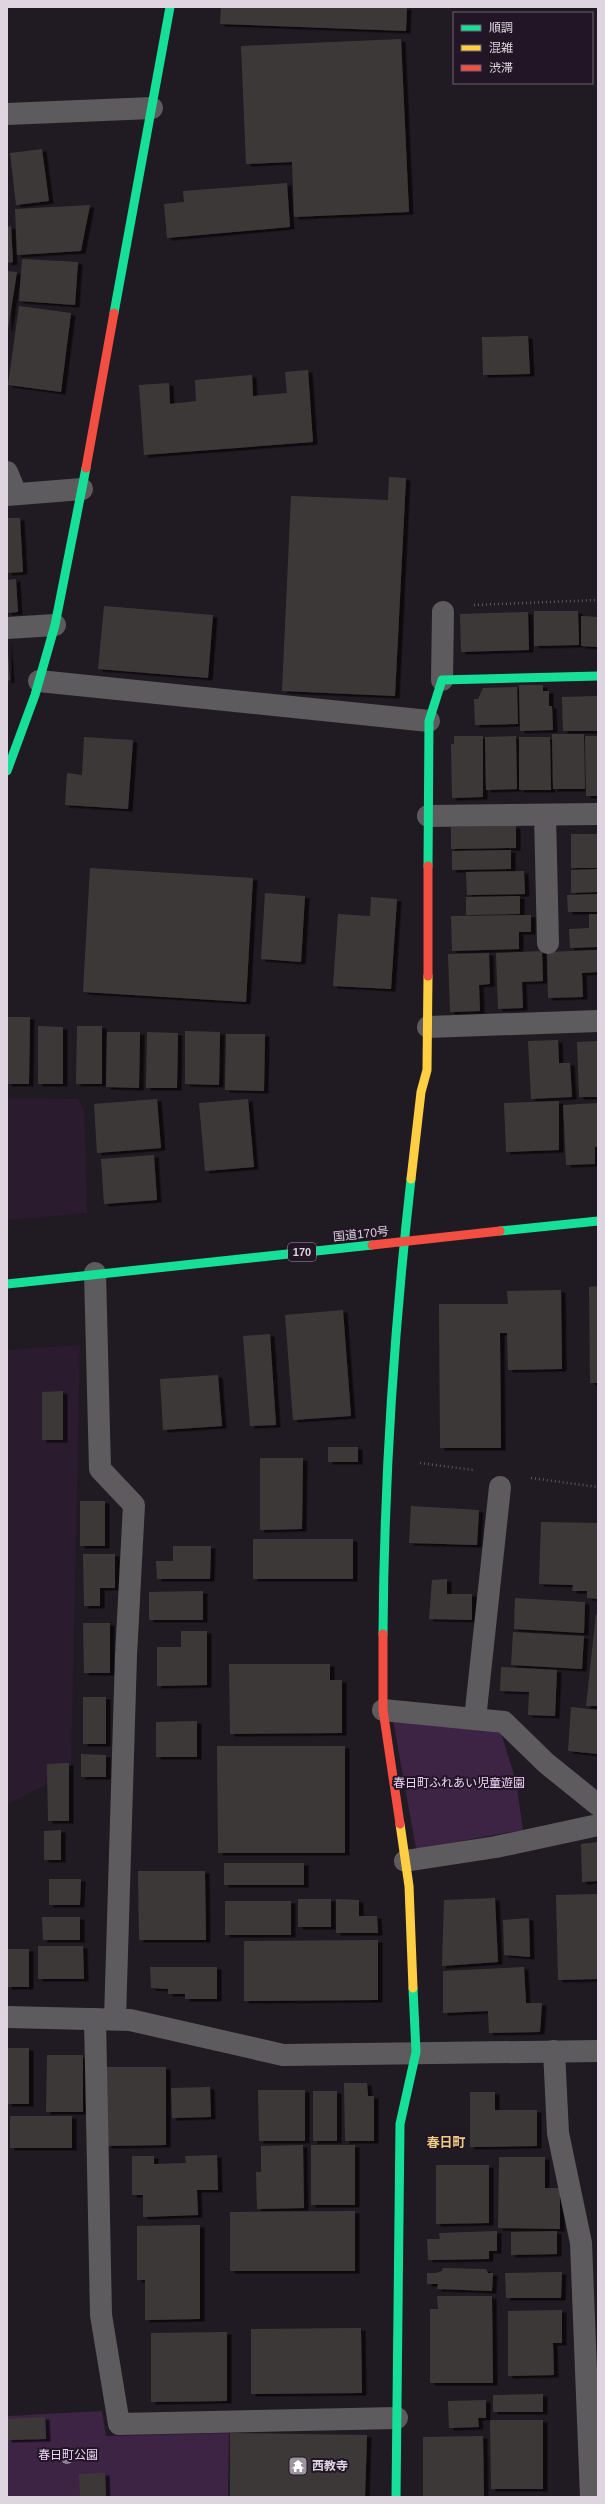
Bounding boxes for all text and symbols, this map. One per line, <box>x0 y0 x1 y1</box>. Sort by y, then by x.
legend <box>453 12 593 84</box>
text: 順調 <box>489 21 513 35</box>
text: 混雑 <box>489 41 513 55</box>
text: 渋滞 <box>489 61 513 75</box>
street label: 国道170号 <box>332 1224 390 1244</box>
road number: 170 <box>288 1243 316 1261</box>
park label: 春日町ふれあい児童遊園 <box>393 1776 525 1790</box>
district label: 春日町 <box>426 2135 466 2150</box>
park label: 春日町公園 <box>38 2448 98 2462</box>
temple icon: 西教寺 <box>287 2455 309 2477</box>
place label: 西教寺 <box>312 2459 348 2473</box>

